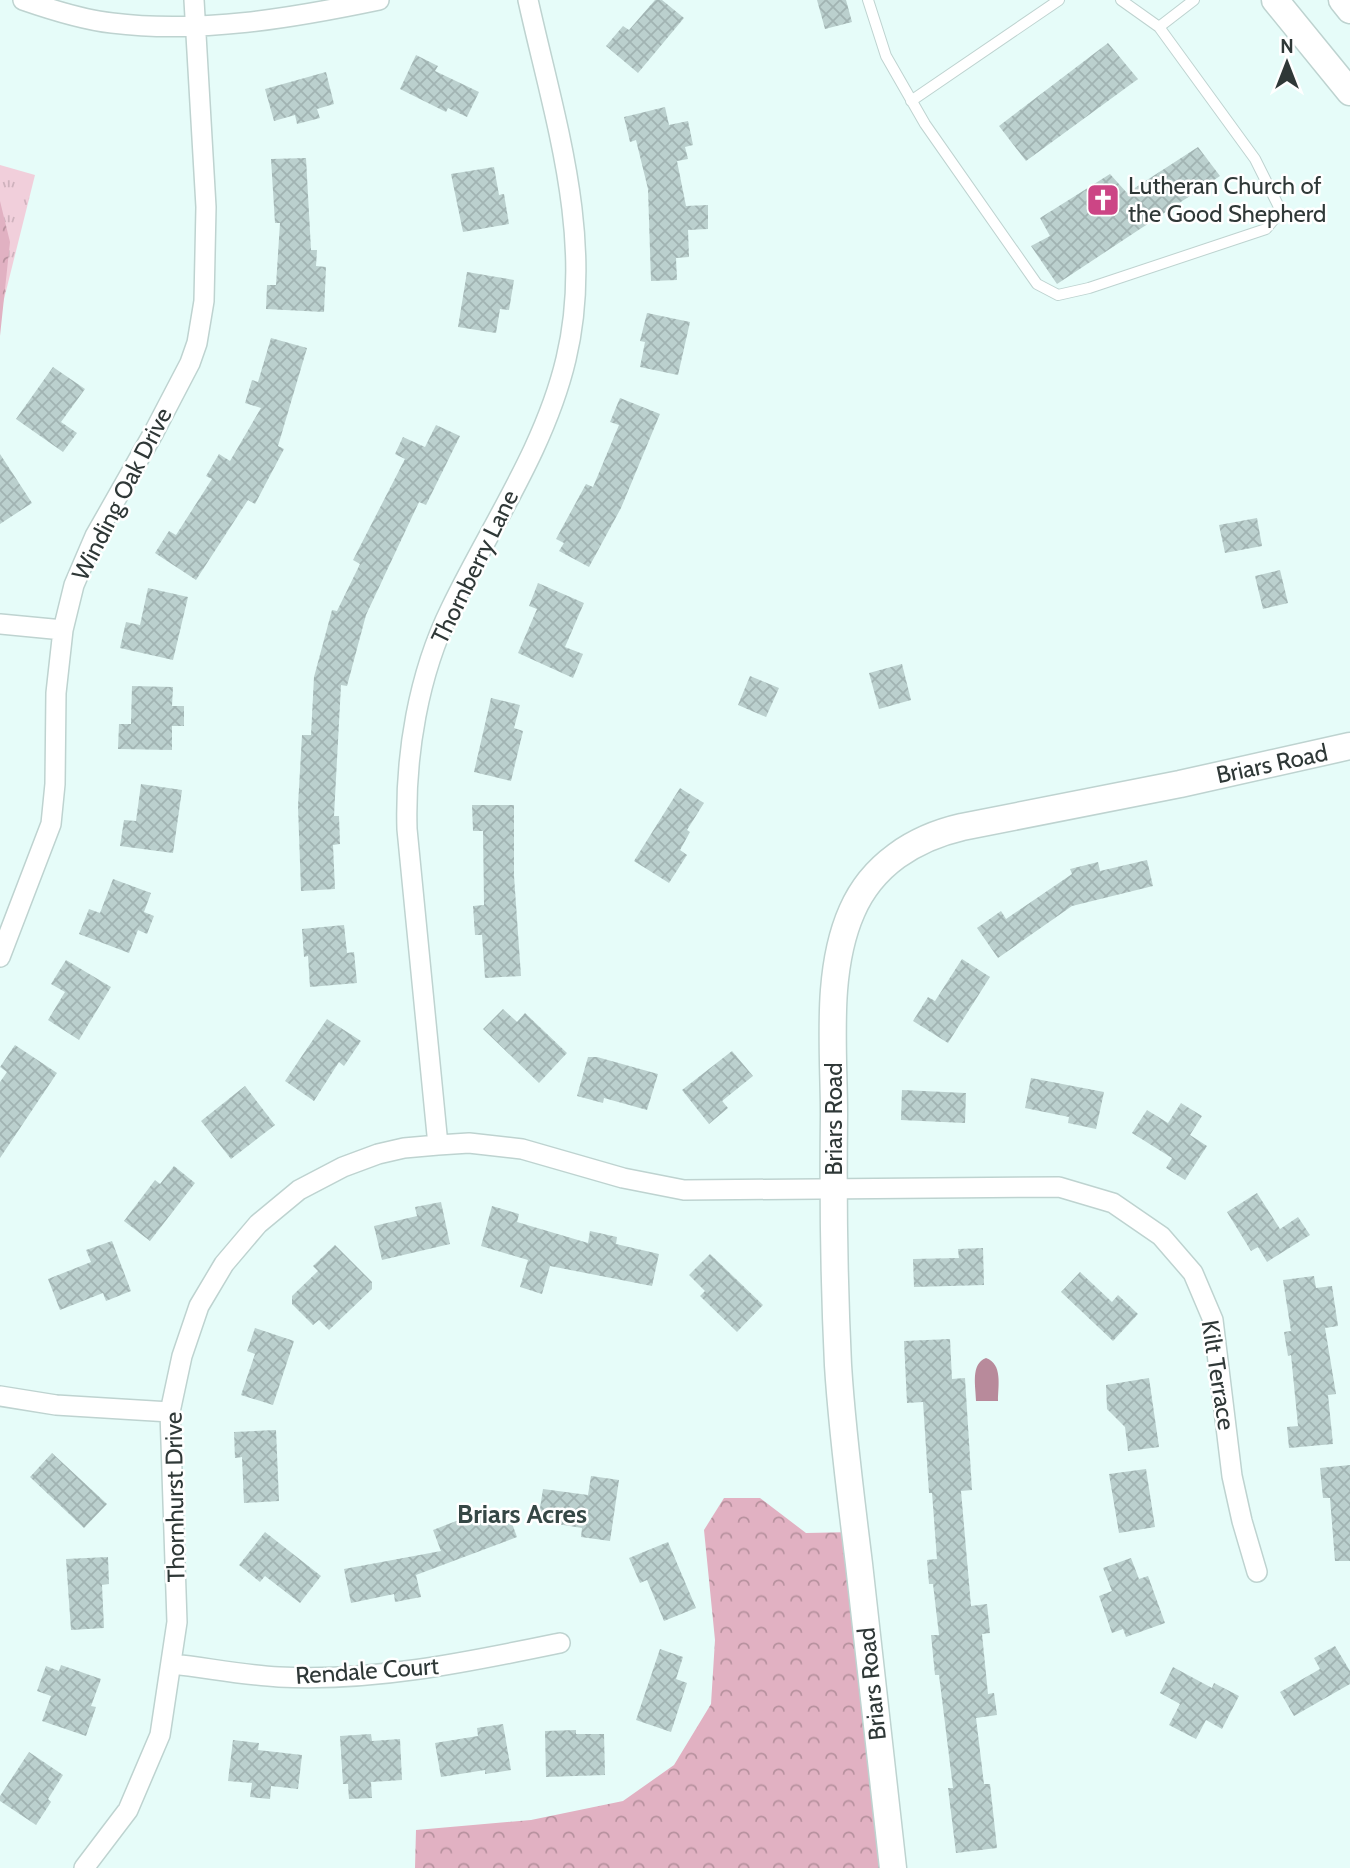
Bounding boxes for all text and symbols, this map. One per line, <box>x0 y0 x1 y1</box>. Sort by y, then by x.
north arrow <box>1252 28 1322 98</box>
text: N <box>1280 35 1294 58</box>
place label: Lutheran Church of the Good Shepherd <box>1128 171 1326 228</box>
church icon: Lutheran Church of the Good Shepherd <box>1084 181 1122 219</box>
street label: Winding Oak Drive <box>65 403 178 585</box>
street label: Thornberry Lane <box>425 485 524 648</box>
street label: Briars Road <box>1213 738 1330 789</box>
street label: Briars Road <box>819 1062 848 1176</box>
street label: Kilt Terrace <box>1195 1318 1241 1432</box>
street label: Thornhurst Drive <box>159 1412 190 1582</box>
district label: Briars Acres <box>457 1498 587 1530</box>
street label: Briars Road <box>851 1626 892 1742</box>
street label: Rendale Court <box>294 1651 440 1690</box>

